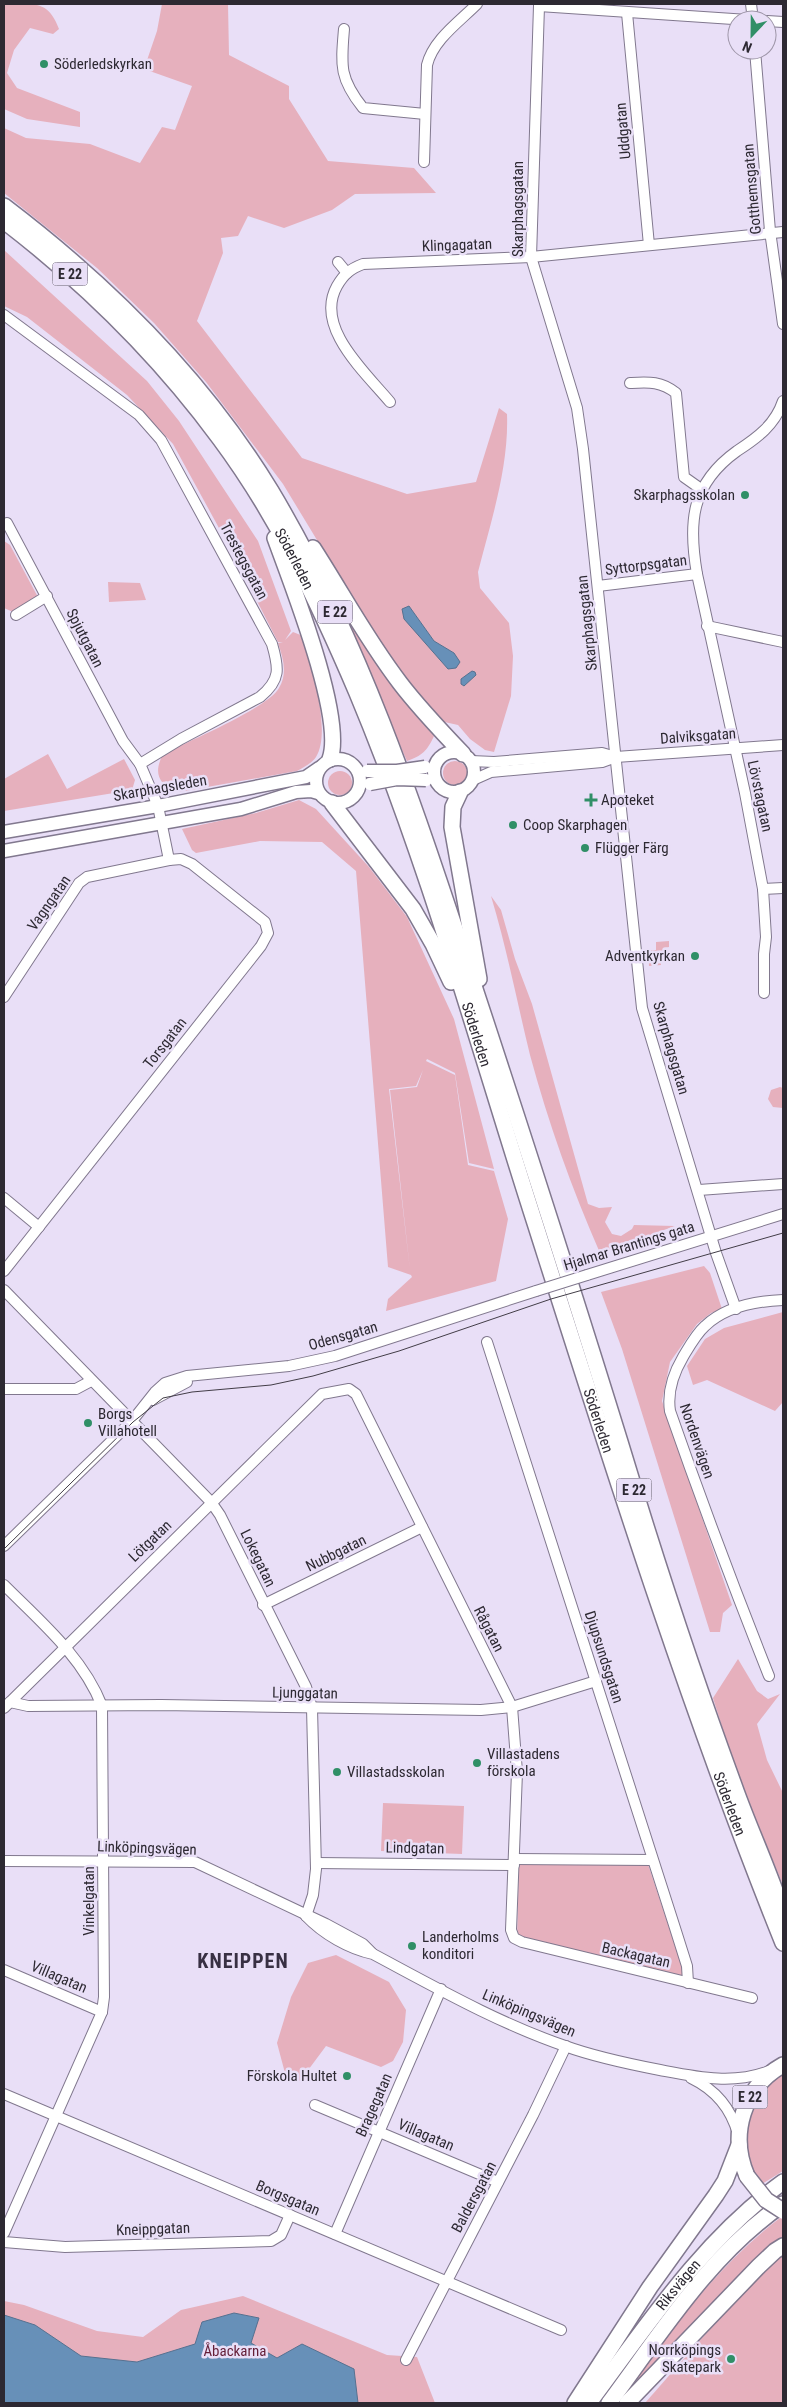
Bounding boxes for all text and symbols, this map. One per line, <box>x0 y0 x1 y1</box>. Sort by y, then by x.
north arrow <box>727 10 777 60</box>
text: N <box>740 38 754 56</box>
place label: Söderledskyrkan <box>54 55 152 73</box>
marker: Söderledskyrkan <box>38 58 50 70</box>
street label: Uddgatan <box>612 102 634 160</box>
street label: Gotthemsgatan <box>739 143 765 235</box>
street label: Skarphagsgatan <box>509 161 527 257</box>
street label: Klingagatan <box>422 235 492 255</box>
road number: E 22 <box>52 262 88 286</box>
place label: Skarphagsskolan <box>634 486 735 504</box>
marker: Skarphagsskolan <box>739 489 751 501</box>
street label: Trestegsgatan <box>216 519 272 603</box>
street label: Söderleden <box>271 525 318 592</box>
street label: Syttorpsgatan <box>604 551 688 579</box>
street label: Skarphagsgatan <box>573 574 601 672</box>
road number: E 22 <box>318 600 352 624</box>
street label: Spjutgatan <box>63 606 107 670</box>
street label: Dalviksgatan <box>659 724 737 748</box>
street label: Lövstagatan <box>744 758 776 834</box>
street label: Skarphagsleden <box>112 771 208 805</box>
place label: Apoteket <box>601 791 654 809</box>
marker: Apoteket <box>585 794 597 806</box>
place label: Coop Skarphagen <box>523 816 627 834</box>
marker: Coop Skarphagen <box>507 819 519 831</box>
place label: Flügger Färg <box>595 839 669 857</box>
marker: Flügger Färg <box>579 842 591 854</box>
street label: Vagngatan <box>23 872 75 934</box>
place label: Adventkyrkan <box>605 947 685 965</box>
marker: Adventkyrkan <box>689 950 701 962</box>
street label: Skarphagsgatan <box>649 999 693 1097</box>
street label: Söderleden <box>458 1000 495 1069</box>
street label: Torsgatan <box>140 1014 190 1072</box>
street label: Hjalmar Brantings gata <box>561 1218 697 1274</box>
street label: Odensgatan <box>306 1318 380 1354</box>
street label: Söderleden <box>579 1386 617 1455</box>
street label: Nordenvägen <box>676 1401 718 1481</box>
place label: Borgs Villahotell <box>98 1405 157 1440</box>
marker: Borgs Villahotell <box>82 1417 94 1429</box>
road number: E 22 <box>616 1478 652 1502</box>
street label: Lötgatan <box>125 1516 175 1566</box>
street label: Lokegatan <box>236 1526 280 1590</box>
street label: Nubbgatan <box>303 1531 369 1575</box>
street label: Rågatan <box>470 1603 508 1655</box>
street label: Djupsundsgatan <box>581 1609 627 1705</box>
street label: Ljunggatan <box>272 1683 338 1703</box>
place label: Villastadens förskola <box>487 1745 560 1780</box>
marker: Villastadens förskola <box>471 1757 483 1769</box>
place label: Villastadsskolan <box>347 1763 445 1781</box>
marker: Villastadsskolan <box>331 1766 343 1778</box>
street label: Söderleden <box>709 1769 749 1838</box>
street label: Linköpingsvägen <box>97 1837 197 1859</box>
street label: Lindgatan <box>385 1838 445 1858</box>
street label: Vinkelgatan <box>80 1866 98 1936</box>
place label: Landerholms konditori <box>422 1928 499 1963</box>
street label: Backagatan <box>600 1938 672 1972</box>
marker: Landerholms konditori <box>406 1940 418 1952</box>
district label: KNEIPPEN <box>197 1949 289 1973</box>
street label: Villagatan <box>28 1957 90 1997</box>
street label: Linköpingsvägen <box>480 1985 578 2041</box>
place label: Förskola Hultet <box>247 2067 337 2085</box>
marker: Förskola Hultet <box>341 2070 353 2082</box>
street label: Bragegatan <box>352 2070 396 2140</box>
road number: E 22 <box>732 2086 768 2108</box>
street label: Villagatan <box>395 2115 457 2155</box>
street label: Baldersgatan <box>448 2158 500 2236</box>
street label: Borgsgatan <box>253 2176 323 2220</box>
street label: Kneippgatan <box>116 2219 190 2239</box>
street label: Riksvägen <box>652 2256 704 2314</box>
place label: Norrköpings Skatepark <box>648 2341 721 2376</box>
park label: Åbackarna <box>203 2342 267 2360</box>
marker: Norrköpings Skatepark <box>725 2353 737 2365</box>

